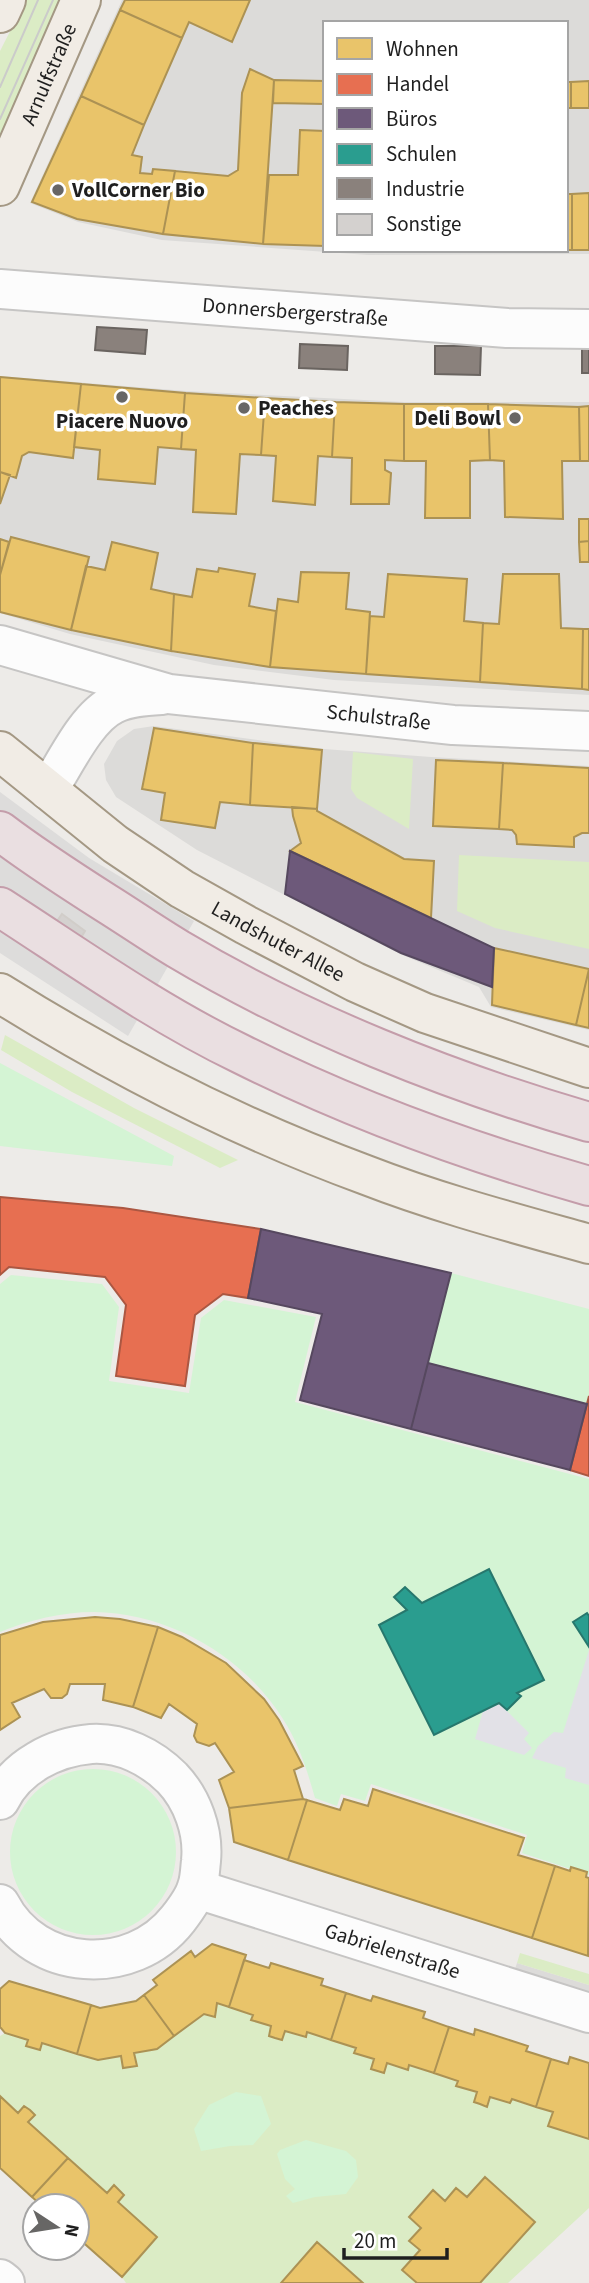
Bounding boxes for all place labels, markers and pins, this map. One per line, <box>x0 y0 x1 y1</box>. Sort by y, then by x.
place label: VollCorner Bio <box>71 175 205 205</box>
marker: VollCorner Bio <box>50 182 66 198</box>
marker: Piacere Nuovo <box>114 389 130 405</box>
place label: Peaches <box>258 393 334 423</box>
marker: Peaches <box>236 400 252 416</box>
place label: Deli Bowl <box>414 403 501 433</box>
place label: Piacere Nuovo <box>56 406 188 436</box>
marker: Deli Bowl <box>507 410 523 426</box>

